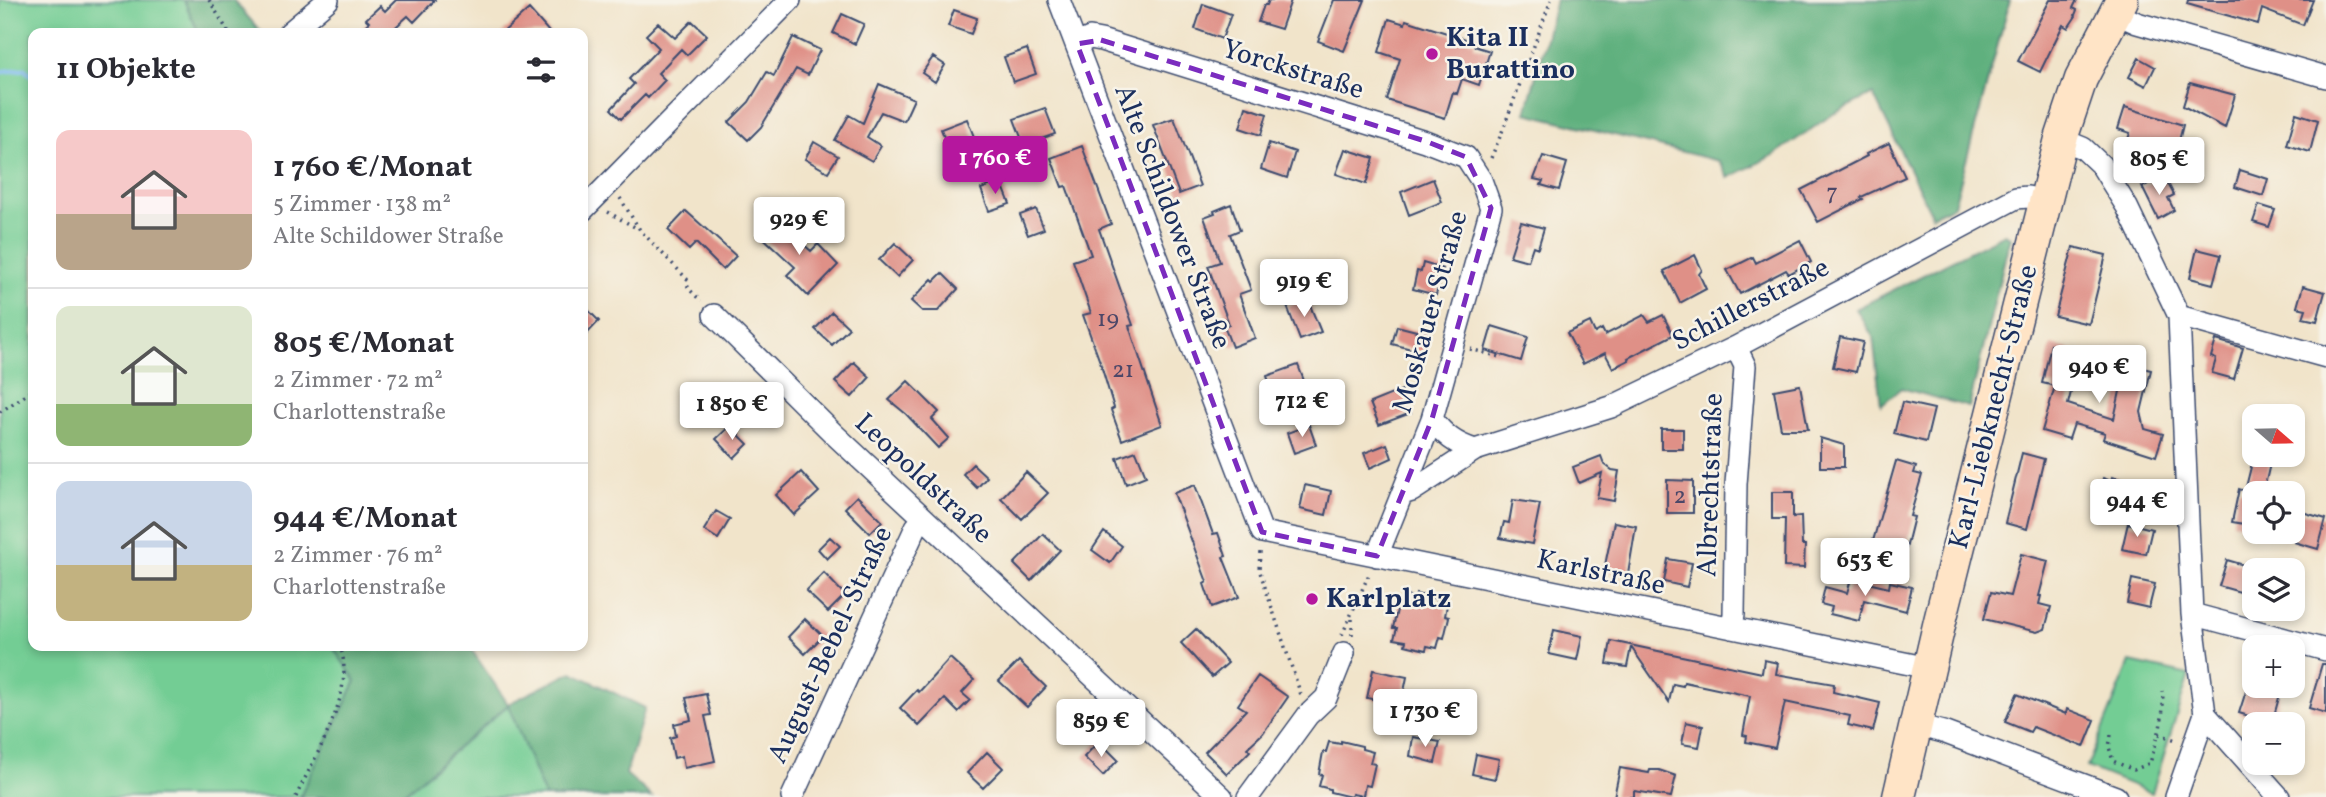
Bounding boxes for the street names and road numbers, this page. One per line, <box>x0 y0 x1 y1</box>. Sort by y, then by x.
street label: Yorckstraße <box>1217 30 1369 110</box>
street label: Alte Schildower Straße <box>1104 79 1240 355</box>
street label: Moskauer Straße <box>1383 206 1479 418</box>
street label: Schillerstraße <box>1666 249 1836 361</box>
street label: Karl-Liebknecht-Straße <box>1940 261 2048 553</box>
street label: Albrechtstraße <box>1688 392 1734 578</box>
street label: Leopoldstraße <box>845 405 1001 553</box>
street label: August-Bebel-Straße <box>759 520 903 770</box>
street label: Karlstraße <box>1533 540 1669 606</box>

